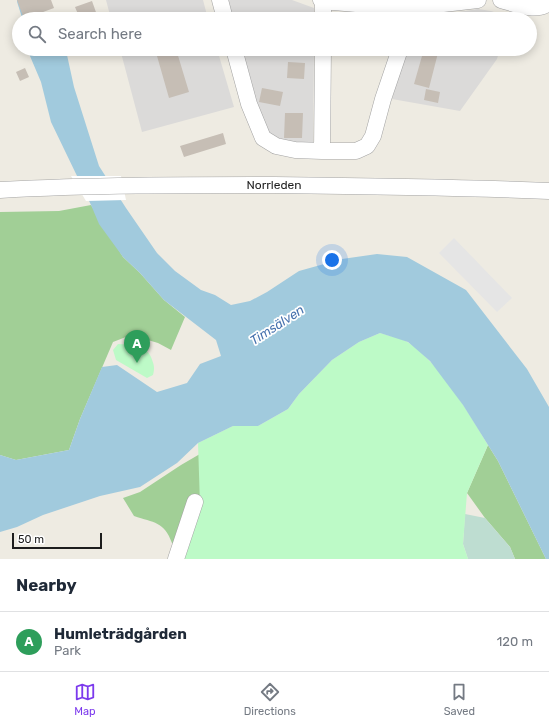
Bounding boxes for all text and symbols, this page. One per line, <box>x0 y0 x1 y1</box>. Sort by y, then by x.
search box <box>12 12 537 56</box>
icon: search <box>26 23 48 45</box>
text: Search here <box>58 25 142 43</box>
street label: Norrleden <box>246 178 302 192</box>
your location <box>322 250 342 270</box>
water label: Timsälven <box>247 302 307 348</box>
pin: A <box>124 330 150 363</box>
scale bar <box>12 531 102 550</box>
text: 50 m <box>18 533 44 546</box>
text: Nearby <box>16 575 77 595</box>
text: Humleträdgården <box>54 625 187 643</box>
text: A <box>24 634 34 649</box>
text: 120 m <box>497 634 533 649</box>
text: Park <box>54 643 81 658</box>
tab: Map <box>74 681 96 718</box>
tab: Directions <box>244 681 296 718</box>
tab: Saved <box>444 681 475 718</box>

